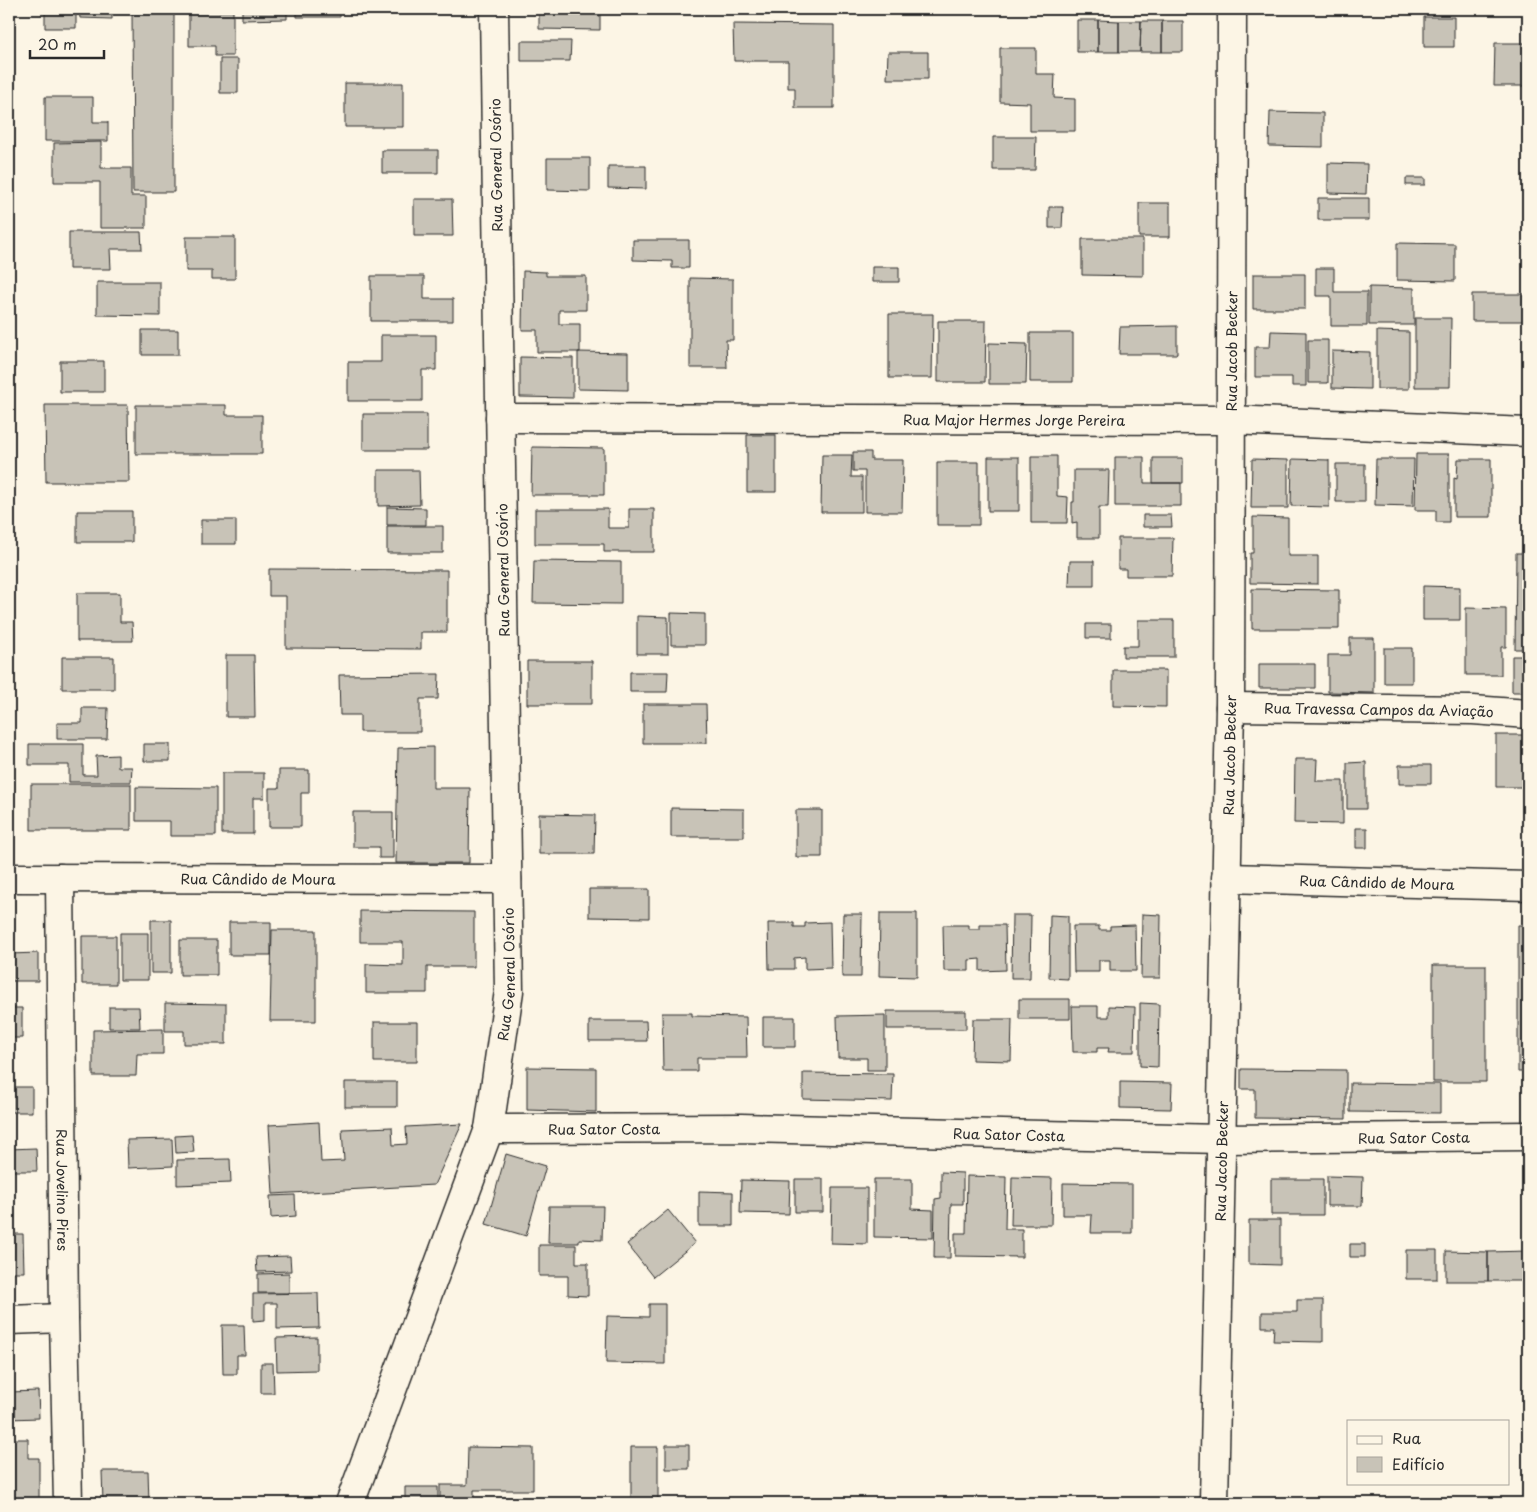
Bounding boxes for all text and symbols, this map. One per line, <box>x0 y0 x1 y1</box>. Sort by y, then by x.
scale bar <box>30 28 104 60</box>
text: 20 m <box>38 32 77 55</box>
street label: Rua General Osório <box>484 98 508 232</box>
street label: Rua Jacob Becker <box>1220 290 1242 411</box>
street label: Rua Major Hermes Jorge Pereira <box>903 409 1125 430</box>
street label: Rua General Osório <box>491 503 515 637</box>
street label: Rua Jacob Becker <box>1217 694 1241 816</box>
street label: Rua Travessa Campos da Aviação <box>1264 697 1495 722</box>
street label: Rua Cândido de Moura <box>180 868 336 889</box>
street label: Rua Cândido de Moura <box>1299 869 1455 895</box>
street label: Rua General Osório <box>491 907 520 1042</box>
street label: Rua Jacob Becker <box>1209 1100 1233 1222</box>
street label: Rua Sator Costa <box>548 1118 660 1139</box>
street label: Rua Sator Costa <box>953 1122 1065 1146</box>
street label: Rua Sator Costa <box>1358 1126 1470 1148</box>
street label: Rua Jovelino Pires <box>52 1129 74 1251</box>
legend <box>1347 1420 1510 1484</box>
text: Rua <box>1392 1426 1421 1449</box>
text: Edifício <box>1392 1452 1445 1475</box>

